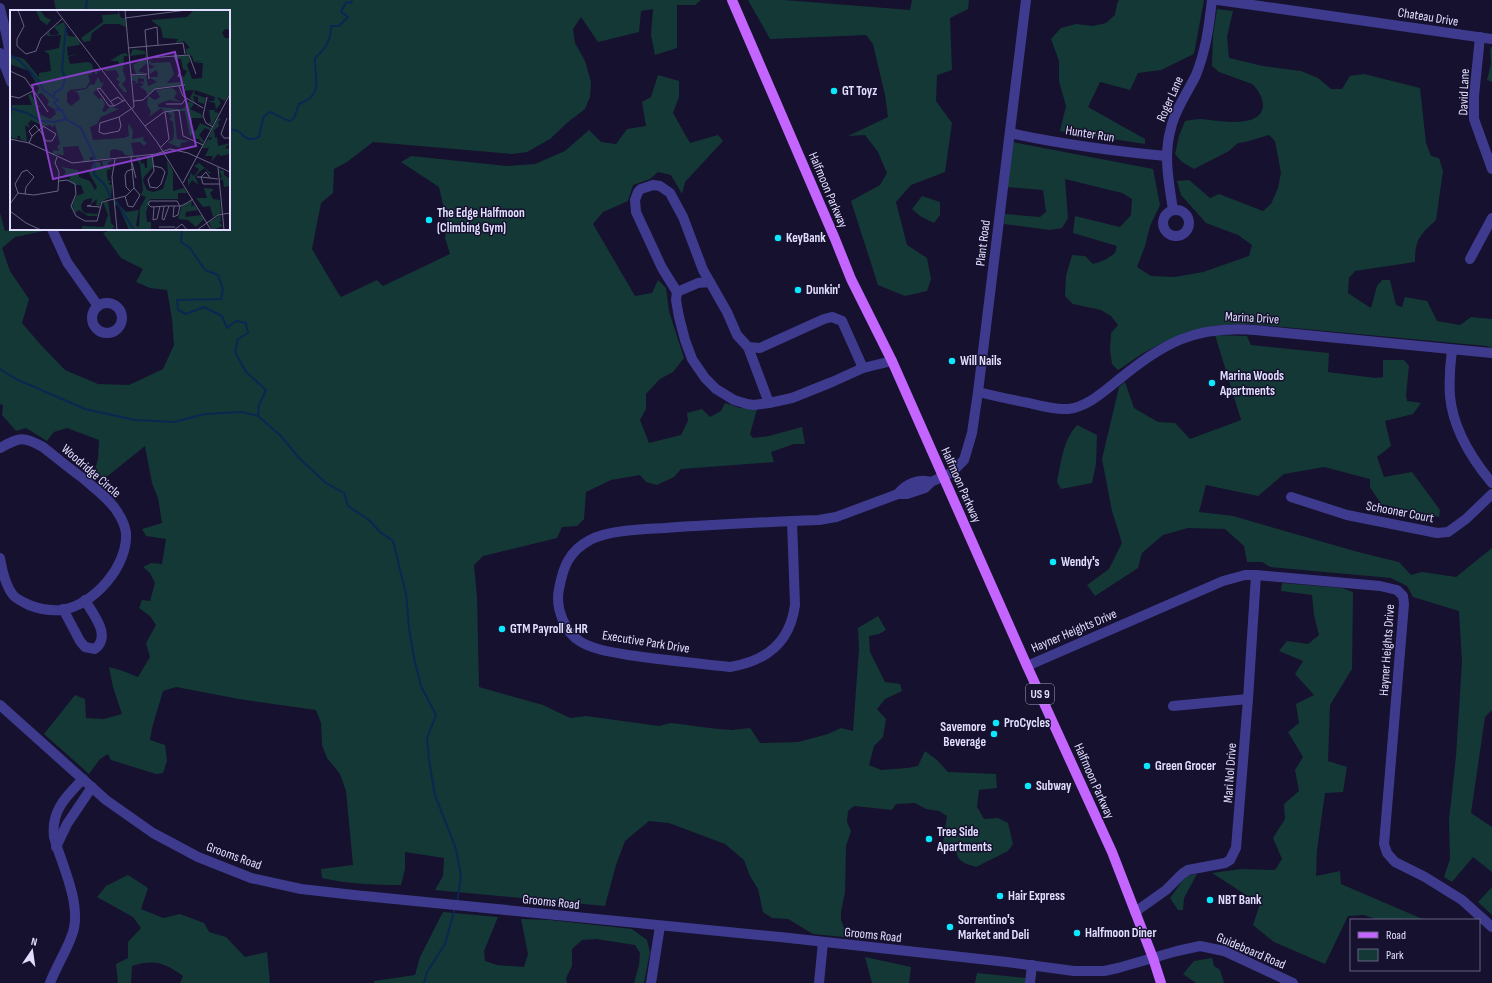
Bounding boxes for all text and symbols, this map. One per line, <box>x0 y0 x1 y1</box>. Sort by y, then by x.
street label: Chateau Drive <box>1397 4 1459 30</box>
inset map <box>10 10 230 230</box>
street label: David Lane <box>1455 68 1473 116</box>
street label: Roger Lane <box>1153 74 1187 124</box>
place label: GT Toyz <box>842 83 877 99</box>
marker: GT Toyz <box>829 86 839 96</box>
street label: Hunter Run <box>1064 122 1116 146</box>
street label: Halfmoon Parkway <box>805 150 851 230</box>
place label: The Edge Halfmoon (Climbing Gym) <box>437 205 525 236</box>
marker: The Edge Halfmoon (Climbing Gym) <box>424 215 434 225</box>
street label: Plant Road <box>972 219 994 267</box>
place label: KeyBank <box>786 230 826 246</box>
marker: KeyBank <box>773 233 783 243</box>
place label: Dunkin' <box>806 282 840 298</box>
marker: Dunkin' <box>793 285 803 295</box>
street label: Marina Drive <box>1225 309 1279 327</box>
place label: Will Nails <box>960 353 1002 369</box>
marker: Will Nails <box>947 356 957 366</box>
place label: Marina Woods Apartments <box>1219 368 1284 399</box>
marker: Marina Woods Apartments <box>1207 378 1217 388</box>
street label: Woodridge Circle <box>58 441 124 501</box>
street label: Halfmoon Parkway <box>937 445 985 525</box>
street label: Schooner Court <box>1365 498 1435 526</box>
place label: Wendy's <box>1061 554 1100 570</box>
marker: Wendy's <box>1048 557 1058 567</box>
street label: Hayner Heights Drive <box>1376 604 1398 696</box>
street label: Hayner Heights Drive <box>1029 606 1119 656</box>
place label: GTM Payroll & HR <box>510 621 589 637</box>
marker: GTM Payroll & HR <box>497 624 507 634</box>
street label: Executive Park Drive <box>601 627 691 657</box>
road number: US 9 <box>1026 684 1054 704</box>
place label: ProCycles <box>1004 715 1050 731</box>
marker: ProCycles <box>991 718 1001 728</box>
place label: Savemore Beverage <box>940 719 986 750</box>
marker: Savemore Beverage <box>989 729 999 739</box>
street label: Halfmoon Parkway <box>1070 741 1118 821</box>
street label: Mari Nol Drive <box>1220 742 1240 804</box>
place label: Green Grocer <box>1155 758 1216 774</box>
marker: Green Grocer <box>1142 761 1152 771</box>
place label: Subway <box>1036 778 1072 794</box>
marker: Subway <box>1023 781 1033 791</box>
place label: Tree Side Apartments <box>936 824 992 855</box>
marker: Tree Side Apartments <box>924 834 934 844</box>
street label: Grooms Road <box>204 839 264 873</box>
place label: Hair Express <box>1008 888 1065 904</box>
street label: Grooms Road <box>522 891 580 913</box>
marker: Hair Express <box>995 891 1005 901</box>
place label: NBT Bank <box>1218 892 1262 908</box>
marker: NBT Bank <box>1205 895 1215 905</box>
place label: Sorrentino's Market and Deli <box>958 912 1030 943</box>
legend <box>1350 919 1480 971</box>
marker: Sorrentino's Market and Deli <box>945 922 955 932</box>
street label: Grooms Road <box>844 924 902 946</box>
place label: Halfmoon Diner <box>1085 925 1156 941</box>
marker: Halfmoon Diner <box>1072 928 1082 938</box>
text: Road <box>1386 928 1406 943</box>
street label: Guideboard Road <box>1214 929 1288 973</box>
north arrow <box>12 931 52 971</box>
text: N <box>30 935 39 949</box>
text: Park <box>1386 948 1404 963</box>

